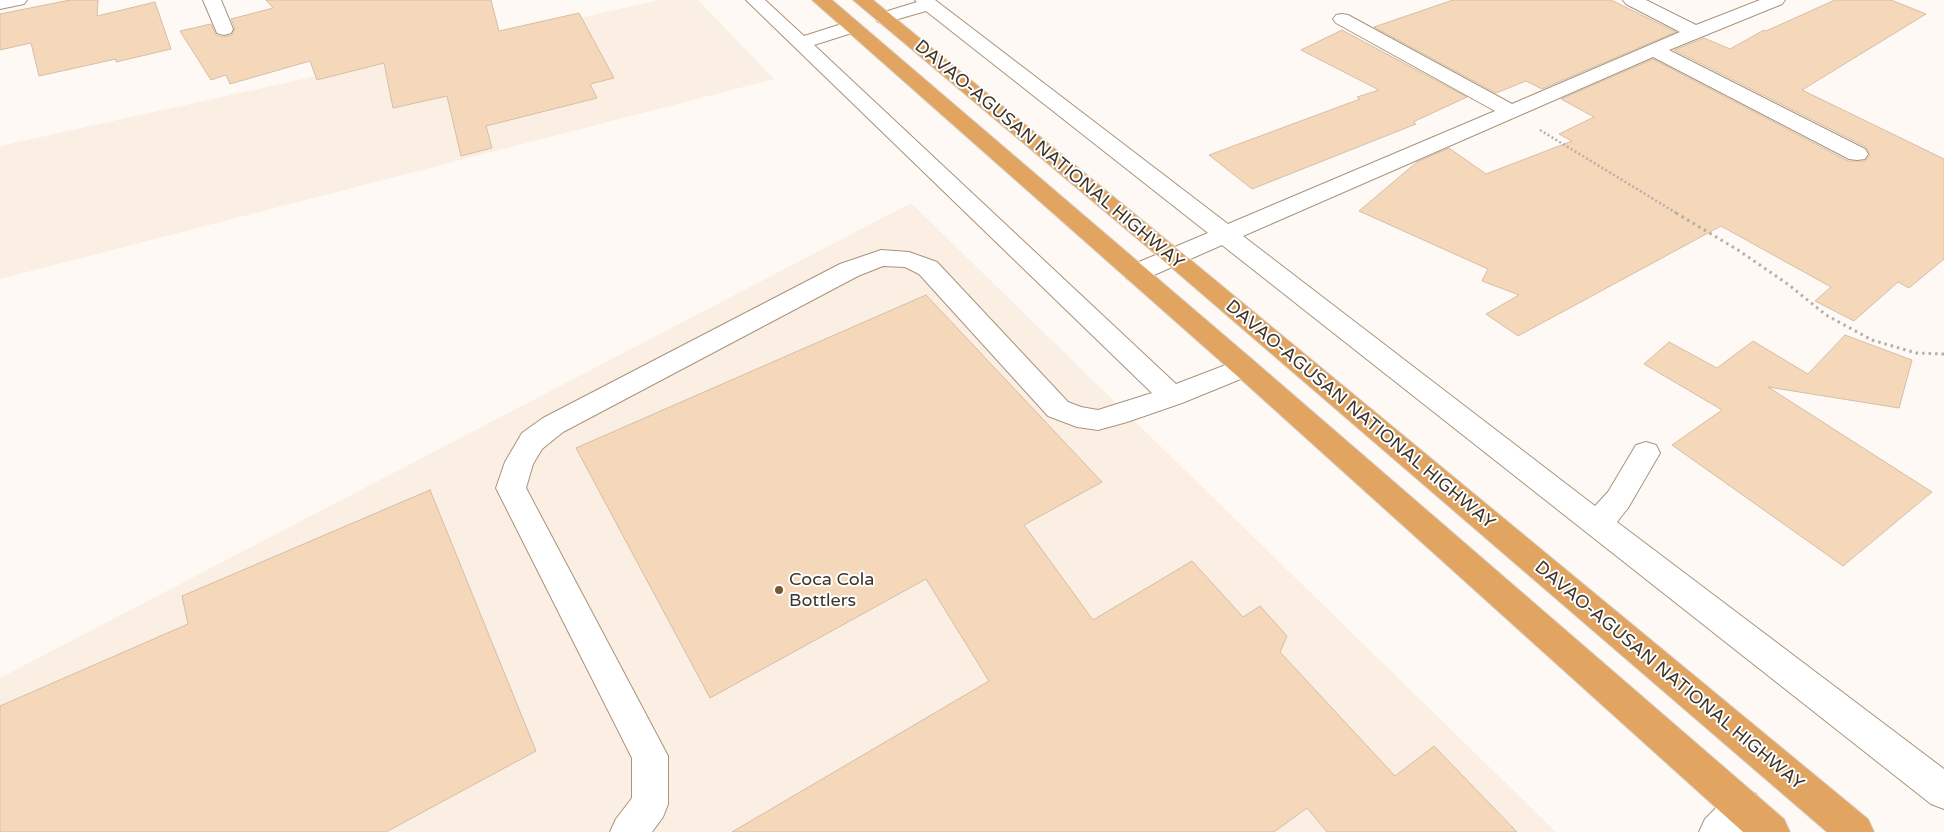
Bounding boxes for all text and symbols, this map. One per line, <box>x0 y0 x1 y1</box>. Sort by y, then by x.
street label: DAVAO-AGUSAN NATIONAL HIGHWAY <box>910 36 1188 274</box>
street label: DAVAO-AGUSAN NATIONAL HIGHWAY <box>1221 296 1499 534</box>
street label: DAVAO-AGUSAN NATIONAL HIGHWAY <box>1530 557 1808 795</box>
place label: Coca Cola Bottlers <box>789 569 874 612</box>
marker: Coca Cola Bottlers <box>773 584 785 596</box>

